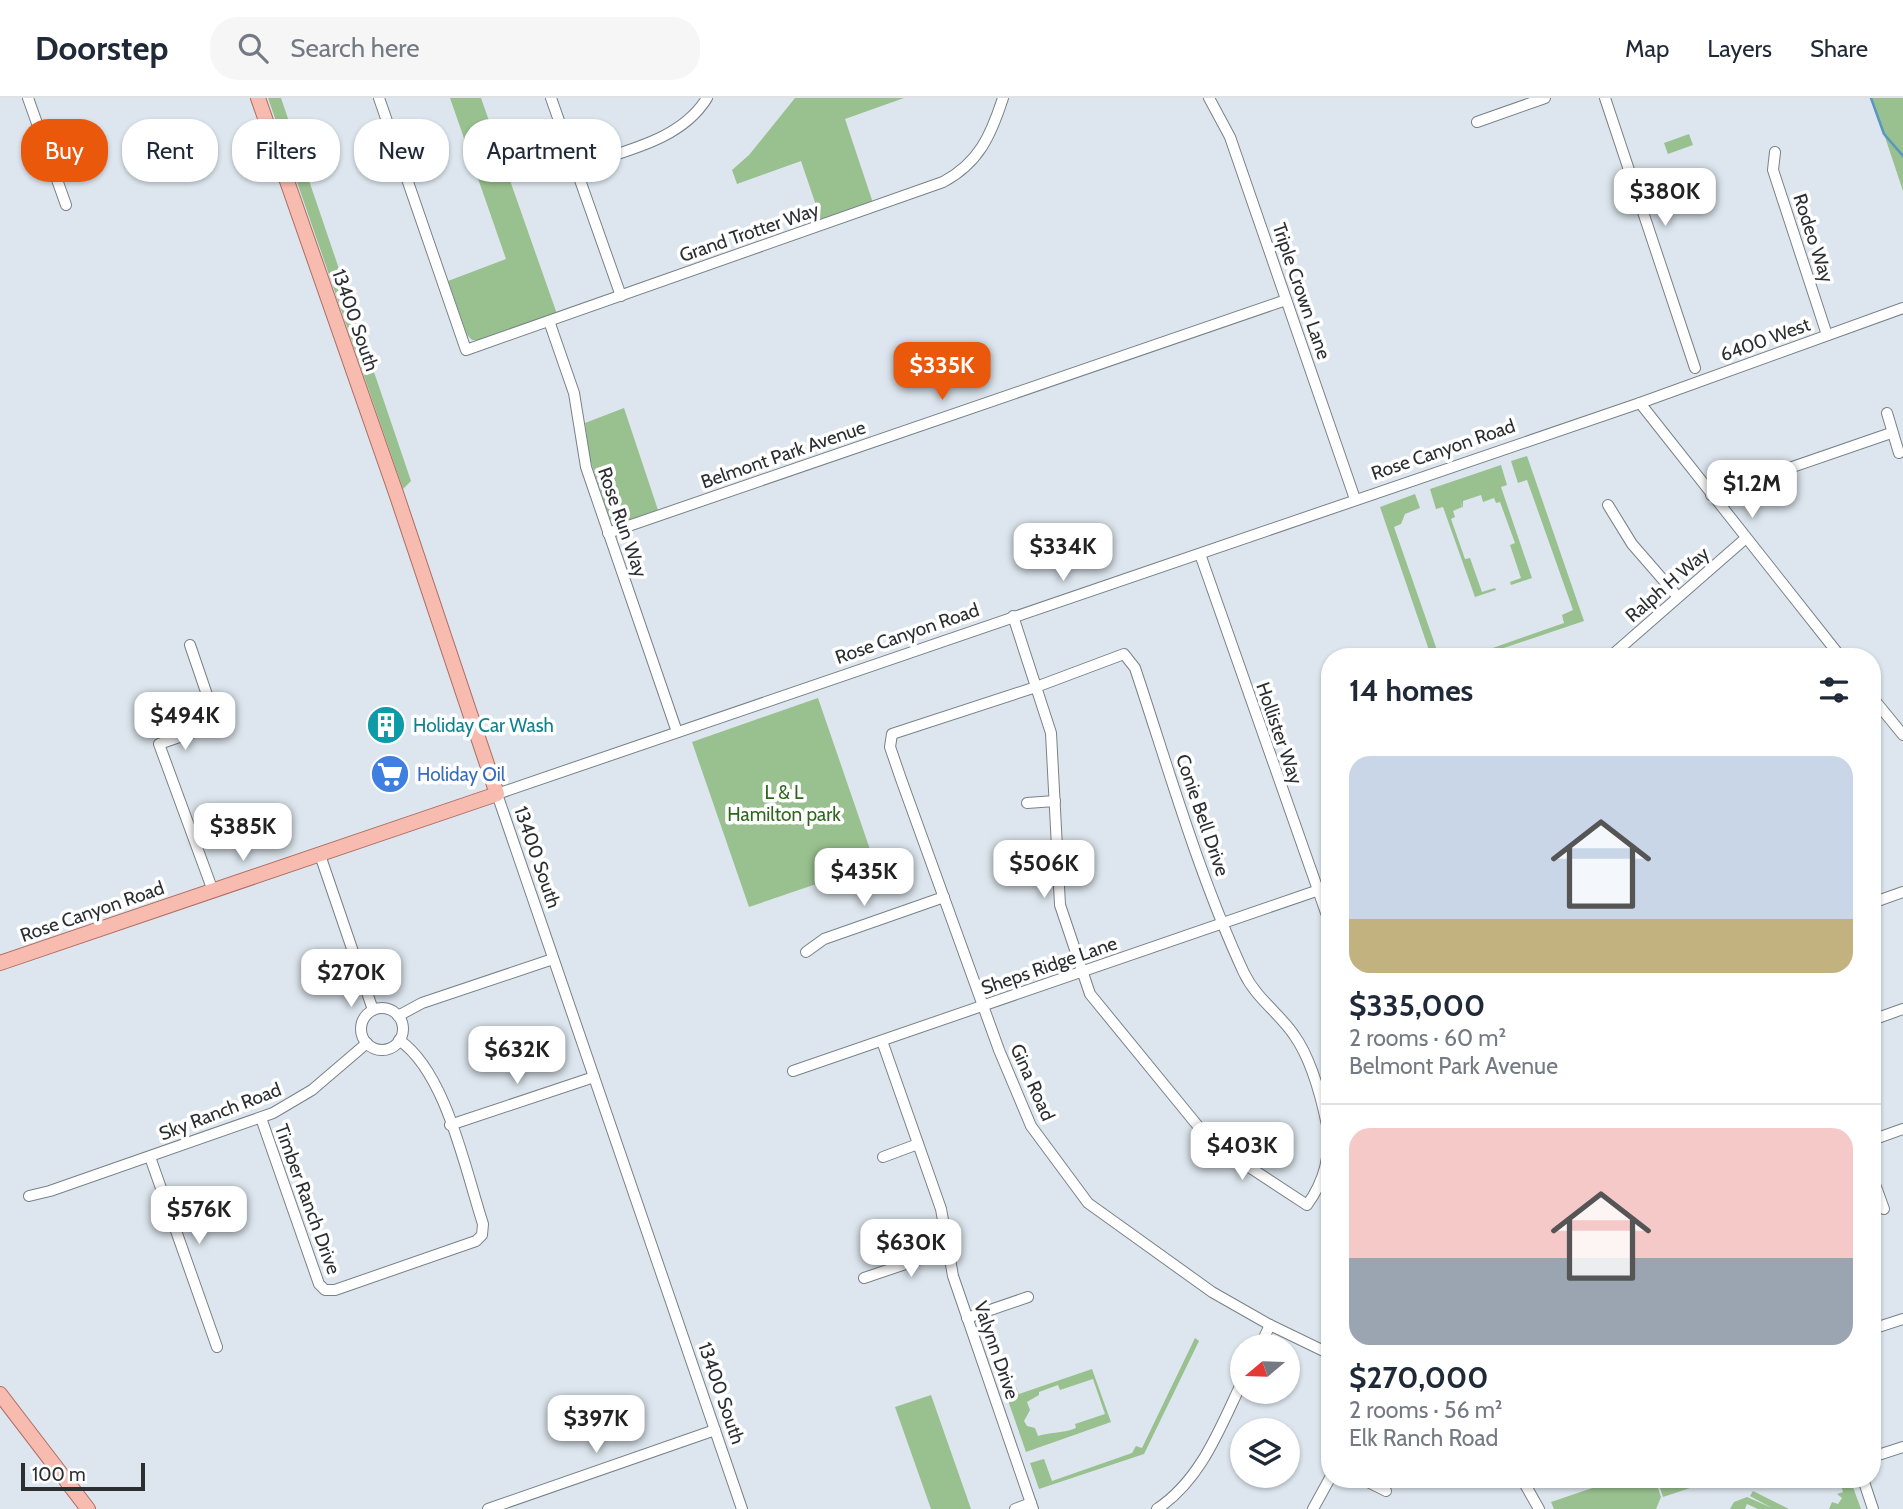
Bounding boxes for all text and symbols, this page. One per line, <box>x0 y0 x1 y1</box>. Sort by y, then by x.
search box <box>210 17 700 80</box>
text: Doorstep <box>35 28 168 68</box>
icon: search <box>234 29 272 67</box>
text: Search here <box>290 32 419 64</box>
text: Map <box>1625 34 1669 63</box>
text: Layers <box>1707 34 1772 63</box>
text: Share <box>1810 34 1868 63</box>
chip: Buy <box>21 119 108 182</box>
chip: Rent <box>122 119 218 182</box>
chip: Filters <box>232 119 340 182</box>
chip: New <box>354 119 449 182</box>
chip: Apartment <box>463 119 621 182</box>
pin: $380K <box>1616 169 1714 228</box>
text: $380K <box>1630 177 1700 205</box>
street label: Rodeo Way <box>1788 191 1839 286</box>
street label: Grand Trotter Way <box>676 198 822 267</box>
street label: Triple Crown Lane <box>1267 220 1336 363</box>
street label: 13400 South <box>327 266 384 374</box>
street label: 6400 West <box>1717 312 1814 366</box>
pin: $335K <box>893 342 991 402</box>
text: $335K <box>910 351 974 379</box>
street label: Rose Canyon Road <box>1368 414 1518 485</box>
street label: Belmont Park Avenue <box>698 415 869 493</box>
pin: $1.2M <box>1703 460 1801 520</box>
street label: Rose Run Way <box>593 464 652 581</box>
text: $1.2M <box>1723 469 1781 497</box>
pin: $334K <box>1014 524 1112 583</box>
text: $334K <box>1030 532 1096 560</box>
street label: Ralph H Way <box>1621 542 1714 627</box>
street label: Rose Canyon Road <box>832 598 982 669</box>
icon: filters <box>1815 671 1853 709</box>
text: 14 homes <box>1349 672 1473 709</box>
street label: Hollister Way <box>1251 679 1308 788</box>
pin: $494K <box>136 692 234 752</box>
text: $494K <box>150 701 220 729</box>
building icon: Holiday Car Wash <box>365 704 407 746</box>
place label: Holiday Car Wash <box>413 714 554 737</box>
street label: Conie Bell Drive <box>1171 751 1234 879</box>
supermarket icon: Holiday Oil <box>369 753 411 795</box>
place label: Holiday Oil <box>417 763 506 786</box>
park label: L & L Hamilton park <box>727 781 841 826</box>
icon: home <box>1538 801 1664 927</box>
street label: 13400 South <box>509 803 566 911</box>
pin: $385K <box>194 804 292 863</box>
text: $385K <box>210 812 276 840</box>
pin: $506K <box>995 840 1093 900</box>
pin: $435K <box>815 848 913 908</box>
text: $506K <box>1009 849 1079 877</box>
text: $435K <box>831 857 897 885</box>
street label: Rose Canyon Road <box>17 876 167 947</box>
street label: Sheps Ridge Lane <box>978 931 1120 999</box>
pin: $270K <box>302 950 400 1009</box>
text: $270K <box>317 958 385 986</box>
text: $335,000 <box>1349 987 1485 1024</box>
text: 2 rooms · 60 m² <box>1349 1024 1506 1052</box>
pin: $632K <box>468 1026 566 1086</box>
text: $632K <box>484 1035 550 1063</box>
street label: Gina Road <box>1005 1040 1060 1124</box>
text: Belmont Park Avenue <box>1349 1052 1558 1080</box>
street label: Sky Ranch Road <box>156 1078 284 1145</box>
street label: Timber Ranch Drive <box>270 1121 345 1278</box>
pin: $403K <box>1193 1122 1291 1182</box>
text: $403K <box>1207 1131 1277 1159</box>
icon: home <box>1538 1173 1664 1299</box>
pin: $576K <box>150 1186 248 1246</box>
text: $576K <box>167 1195 231 1223</box>
pin: $630K <box>862 1220 960 1279</box>
text: $630K <box>876 1228 946 1256</box>
street label: Valynn Drive <box>969 1298 1024 1402</box>
north arrow <box>1230 1334 1300 1404</box>
map controls <box>1230 1334 1300 1488</box>
street label: 13400 South <box>693 1339 750 1447</box>
text: $270,000 <box>1349 1359 1488 1396</box>
pin: $397K <box>547 1396 645 1455</box>
text: 2 rooms · 56 m² <box>1349 1396 1503 1424</box>
text: $397K <box>564 1404 628 1432</box>
button: layers <box>1230 1418 1300 1488</box>
text: Elk Ranch Road <box>1349 1424 1498 1452</box>
scale bar <box>21 1460 145 1492</box>
text: 100 m <box>32 1463 86 1486</box>

